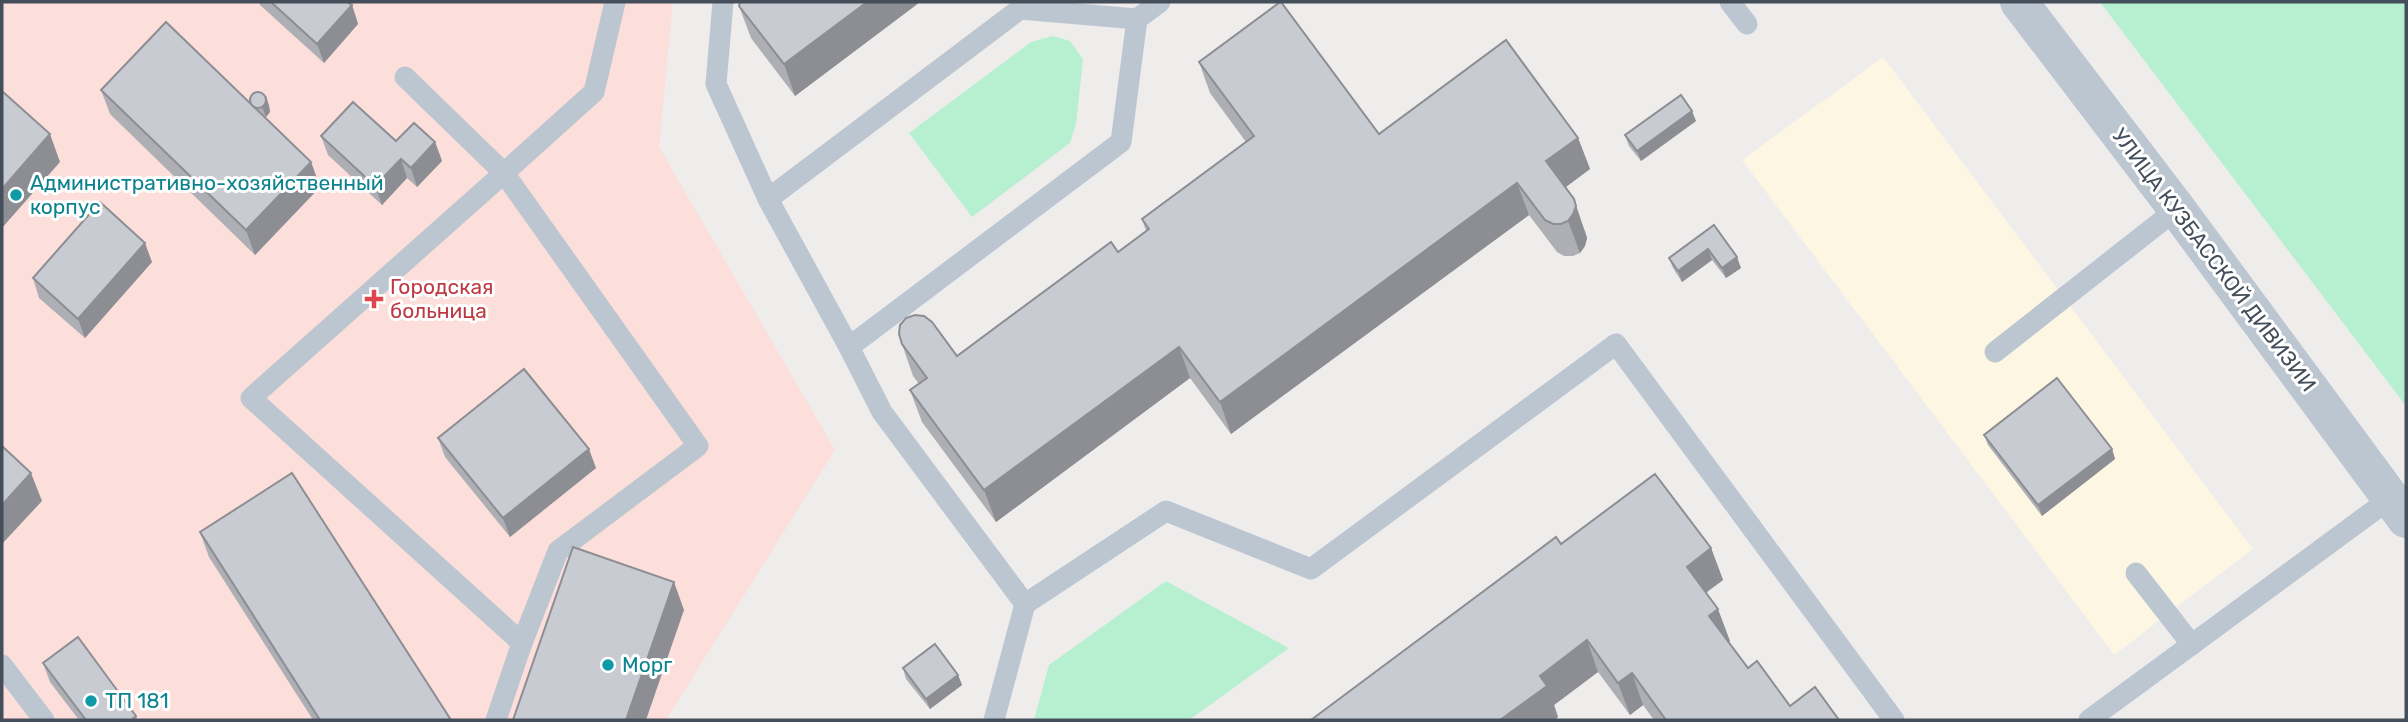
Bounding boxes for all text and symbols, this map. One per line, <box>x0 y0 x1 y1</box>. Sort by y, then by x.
street label: УЛИЦА КУЗБАССКОЙ ДИВИЗИИ <box>2107 123 2322 396</box>
place label: Административно-хозяйственный корпус <box>30 170 384 219</box>
marker: Административно-хозяйственный корпус <box>8 187 24 203</box>
place label: Городская больница <box>390 274 493 323</box>
marker: Городская больница <box>364 289 384 309</box>
place label: Морг <box>622 652 672 677</box>
marker: Морг <box>600 657 616 673</box>
place label: ТП 181 <box>105 688 169 713</box>
marker: ТП 181 <box>83 693 99 709</box>

